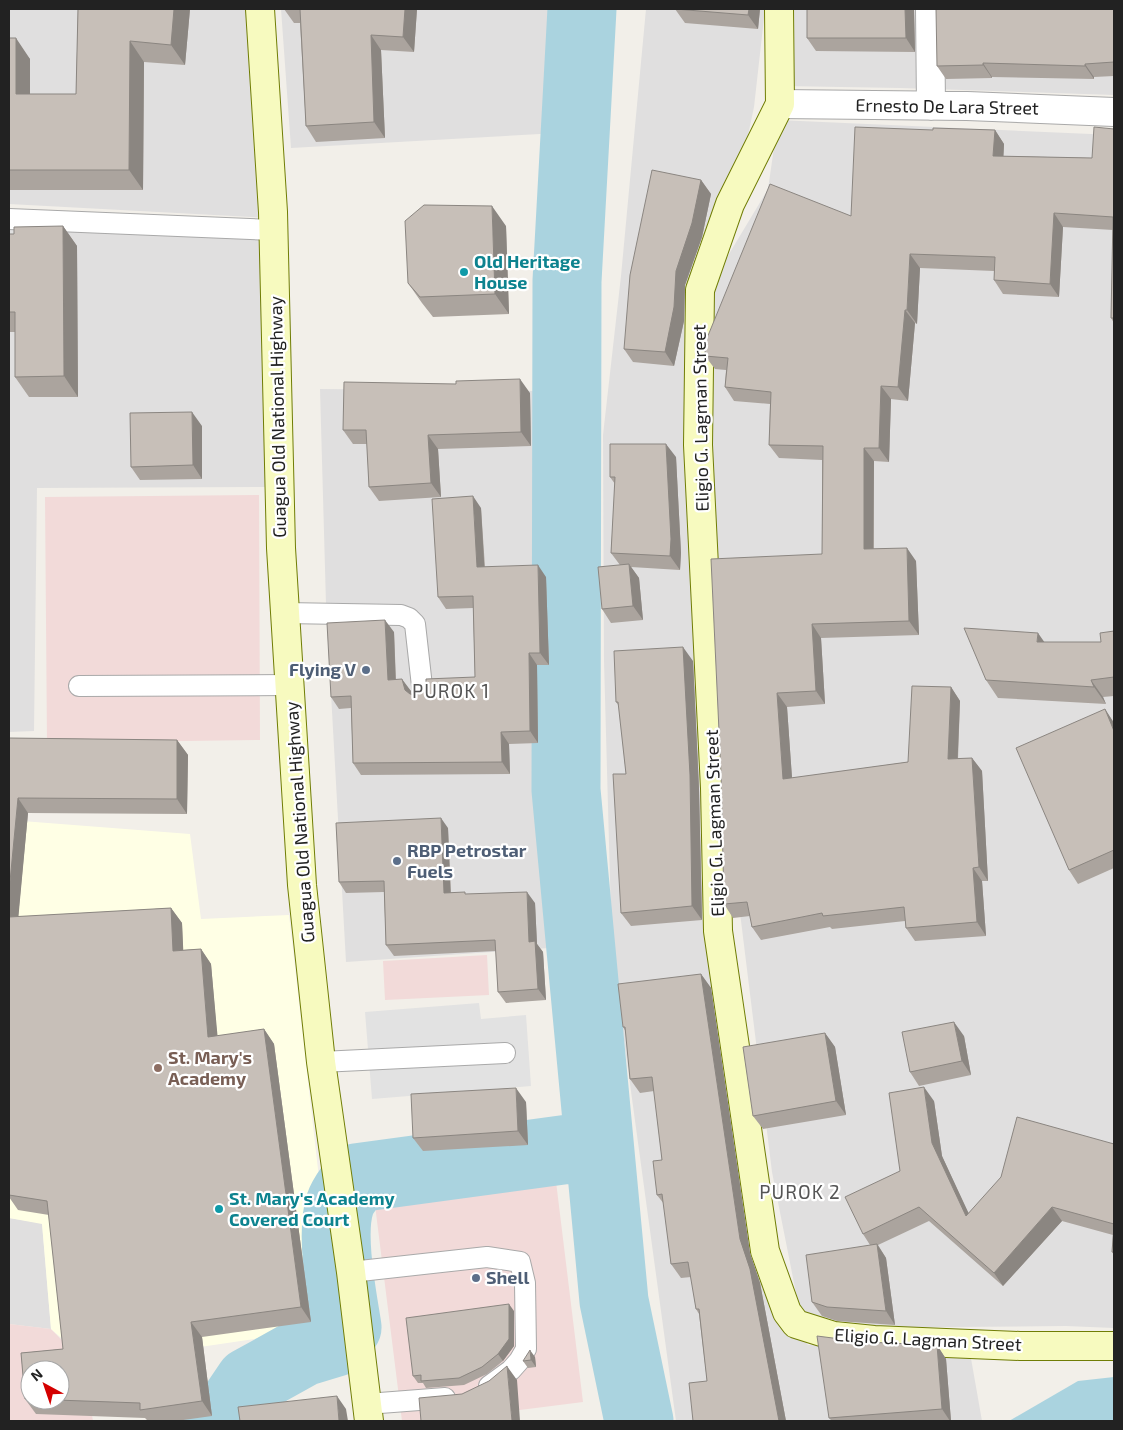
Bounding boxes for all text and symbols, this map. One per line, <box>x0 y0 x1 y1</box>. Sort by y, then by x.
street label: Ernesto De Lara Street <box>855 93 1039 119</box>
place label: Old Heritage House <box>474 250 580 293</box>
marker: Old Heritage House <box>458 266 470 278</box>
street label: Guagua Old National Highway <box>264 295 290 538</box>
street label: Eligio G. Lagman Street <box>687 324 713 512</box>
place label: Flying V <box>289 658 356 680</box>
marker: Flying V <box>360 664 372 676</box>
district label: PUROK 1 <box>412 679 490 702</box>
street label: Guagua Old National Highway <box>280 700 318 943</box>
street label: Eligio G. Lagman Street <box>700 729 728 917</box>
place label: RBP Petrostar Fuels <box>407 839 527 882</box>
marker: RBP Petrostar Fuels <box>391 855 403 867</box>
place label: St. Mary's Academy <box>168 1046 252 1089</box>
marker: St. Mary's Academy <box>152 1062 164 1074</box>
district label: PUROK 2 <box>759 1180 841 1203</box>
place label: St. Mary's Academy Covered Court <box>229 1187 396 1230</box>
marker: St. Mary's Academy Covered Court <box>213 1203 225 1215</box>
place label: Shell <box>486 1266 529 1288</box>
marker: Shell <box>470 1272 482 1284</box>
street label: Eligio G. Lagman Street <box>834 1323 1022 1355</box>
north arrow <box>20 1360 70 1410</box>
text: N <box>27 1365 46 1384</box>

